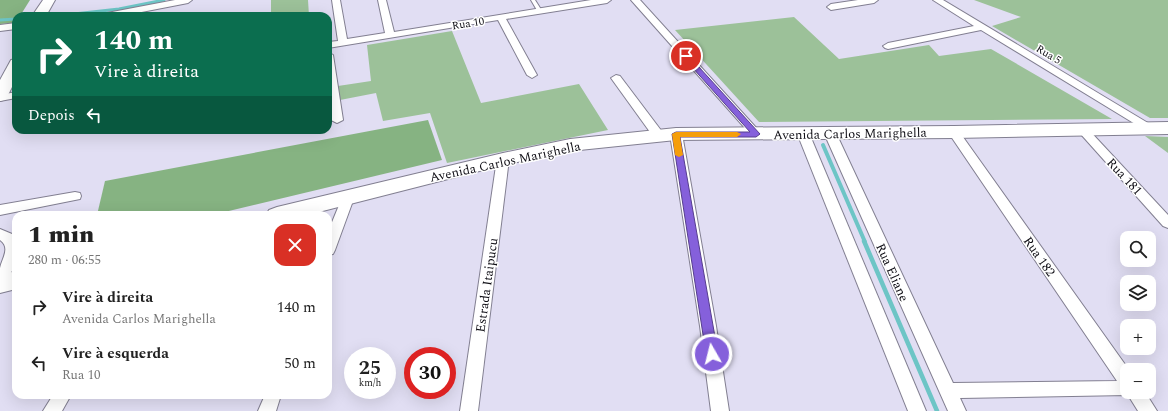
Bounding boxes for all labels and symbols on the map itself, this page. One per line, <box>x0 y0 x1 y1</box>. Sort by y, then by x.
street label: Rua 10 <box>451 12 486 34</box>
pin <box>669 39 703 73</box>
street label: Rua 5 <box>1033 40 1065 69</box>
street label: Avenida Carlos Marighella <box>773 123 928 145</box>
street label: Avenida Carlos Marighella <box>428 136 583 188</box>
street label: Rua 181 <box>1102 153 1147 200</box>
street label: Rua 182 <box>1018 232 1060 281</box>
street label: Estrada Itaipucu <box>470 236 504 334</box>
street label: Rua Eliane <box>870 240 914 305</box>
position arrow <box>691 333 733 375</box>
speed limit sign: 30 <box>404 347 456 399</box>

